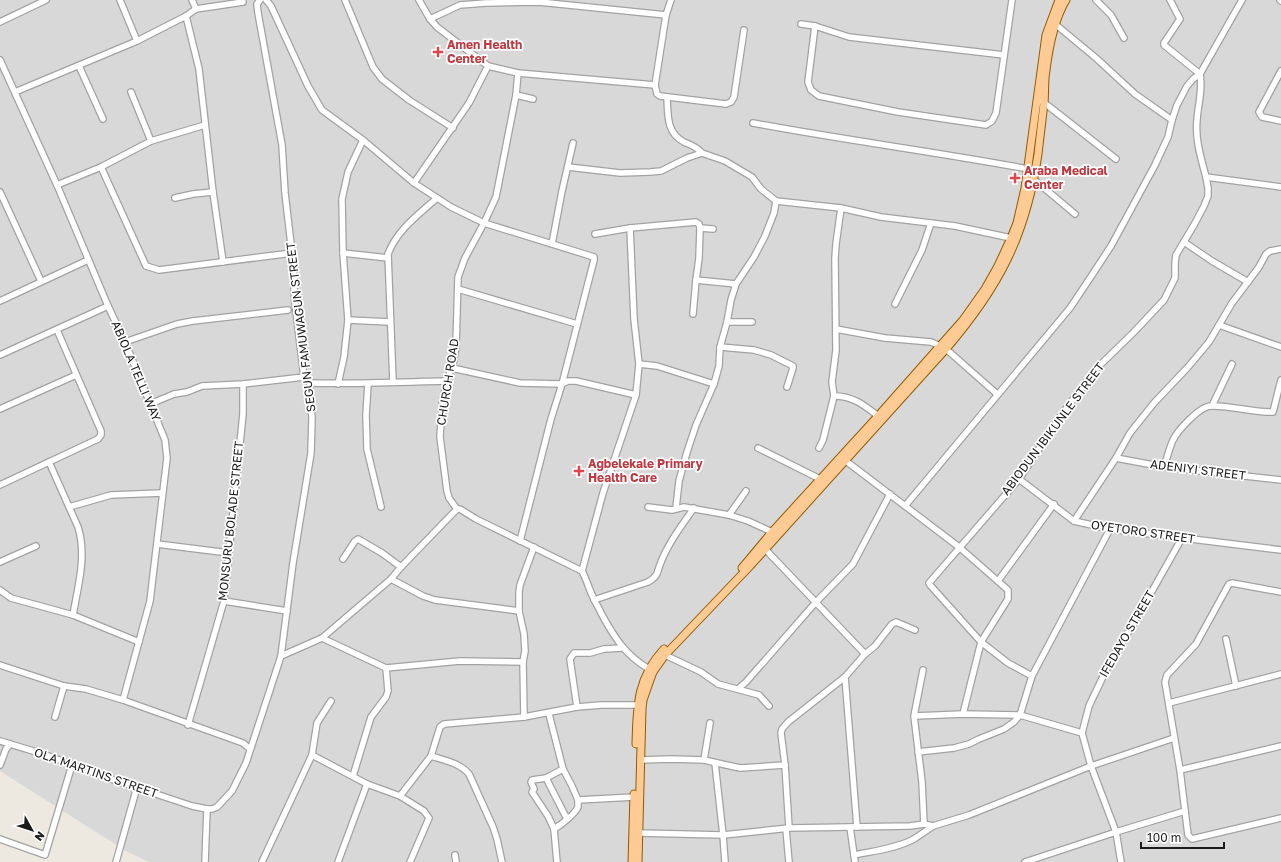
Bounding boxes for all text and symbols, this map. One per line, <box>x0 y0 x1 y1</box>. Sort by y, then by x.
place label: Amen Health Center <box>447 37 522 66</box>
marker: Amen Health Center <box>432 46 444 58</box>
place label: Araba Medical Center <box>1024 163 1108 192</box>
marker: Araba Medical Center <box>1009 172 1021 184</box>
street label: SEGUN FAMUWAGUN STREET <box>283 241 318 413</box>
street label: ABIOLA TELLI WAY <box>109 318 164 424</box>
street label: CHURCH ROAD <box>433 337 462 426</box>
street label: ABIODUN IBIKUNLE STREET <box>998 359 1108 498</box>
street label: MONSURU BOLADE STREET <box>215 440 246 602</box>
place label: Agbelekale Primary Health Care <box>588 456 704 485</box>
street label: ADENIYI STREET <box>1149 456 1247 483</box>
marker: Agbelekale Primary Health Care <box>573 465 585 477</box>
street label: OYETORO STREET <box>1090 517 1197 546</box>
street label: IFEDAYO STREET <box>1096 587 1158 680</box>
street label: OLA MARTINS STREET <box>32 744 161 801</box>
north arrow <box>12 810 52 850</box>
scale bar <box>1141 824 1224 850</box>
text: N <box>32 829 48 844</box>
text: 100 m <box>1147 830 1181 845</box>

